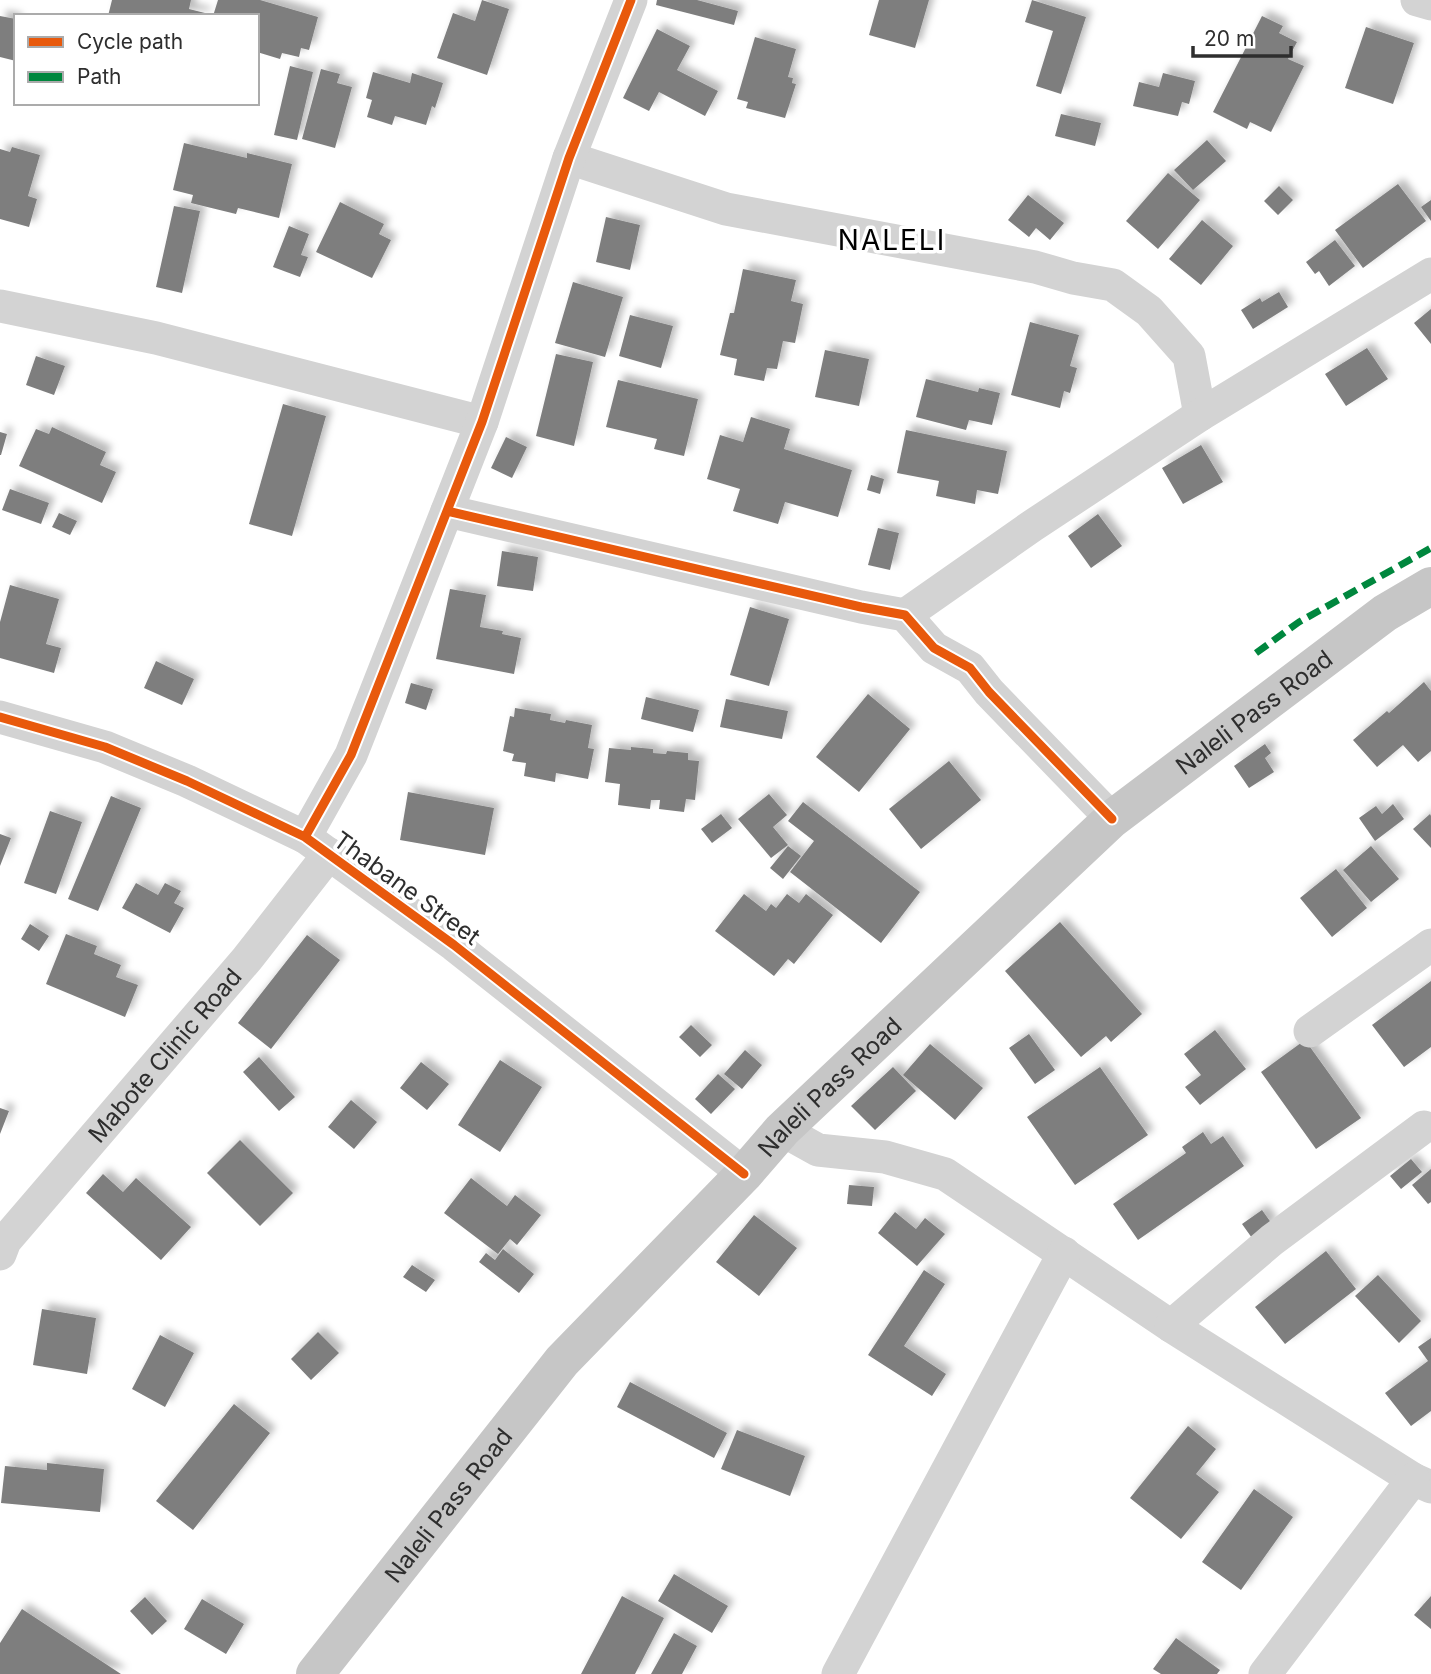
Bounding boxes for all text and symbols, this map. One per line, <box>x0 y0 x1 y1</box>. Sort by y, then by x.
legend <box>14 14 259 105</box>
scale bar <box>1193 14 1291 58</box>
text: 20 m <box>1204 26 1254 51</box>
text: Cycle path <box>77 29 183 54</box>
text: Path <box>77 64 122 89</box>
district label: NALELI <box>838 223 946 257</box>
street label: Naleli Pass Road <box>1170 644 1338 780</box>
street label: Thabane Street <box>328 825 486 951</box>
street label: Mabote Clinic Road <box>82 962 247 1148</box>
street label: Naleli Pass Road <box>751 1011 907 1162</box>
street label: Naleli Pass Road <box>378 1422 518 1588</box>

